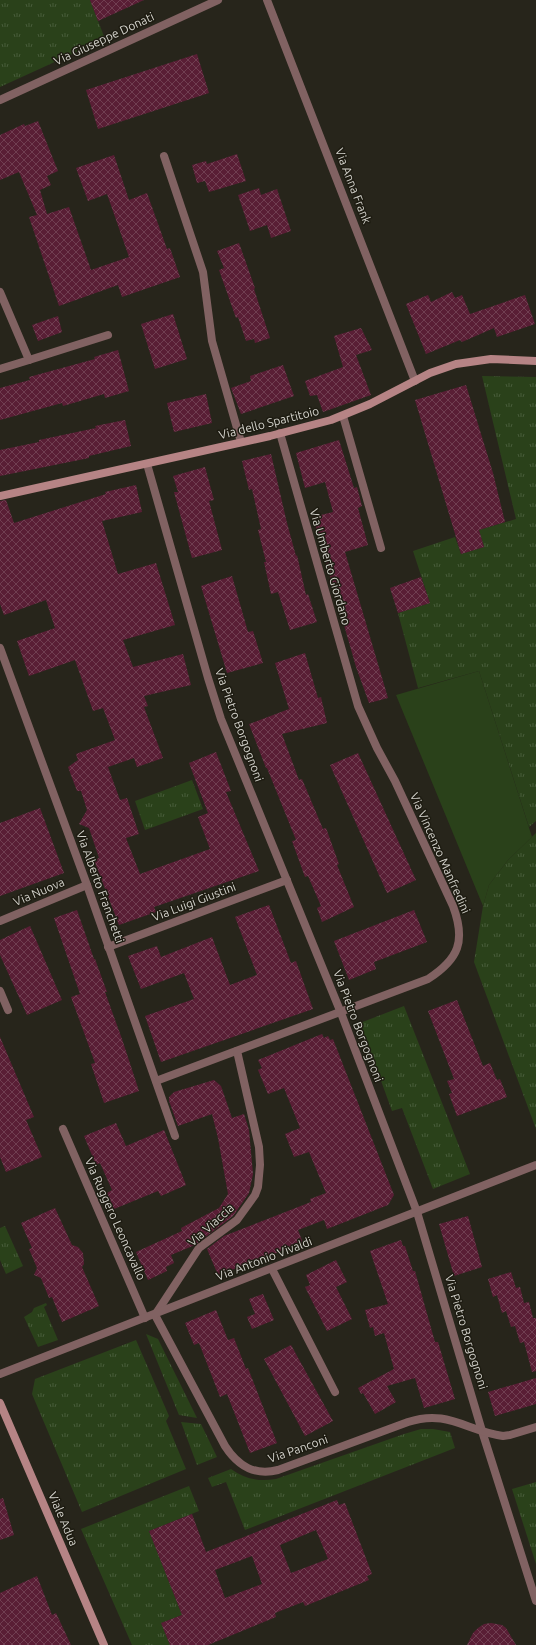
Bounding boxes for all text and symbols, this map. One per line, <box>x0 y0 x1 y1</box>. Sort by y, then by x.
street label: Via Giuseppe Donati <box>52 10 156 67</box>
street label: Via Anna Frank <box>333 146 374 225</box>
street label: Via dello Spartitoio <box>217 404 320 441</box>
street label: Via Umberto Giordano <box>308 507 353 627</box>
street label: Via Pietro Borgognoni <box>213 667 266 783</box>
street label: Via Vincenzo Manfredini <box>408 790 473 915</box>
street label: Via Alberto Franchetti <box>74 829 127 945</box>
street label: Via Nuova <box>11 875 66 908</box>
street label: Via Luigi Giustini <box>150 880 238 923</box>
street label: Via Pietro Borgognoni <box>331 968 386 1084</box>
street label: Via Ruggero Leoncavallo <box>83 1156 148 1282</box>
street label: Via Viaccia <box>185 1201 236 1249</box>
street label: Via Antonio Vivaldi <box>214 1234 314 1283</box>
street label: Via Pietro Borgognoni <box>443 1273 490 1391</box>
street label: Via Panconi <box>266 1432 329 1465</box>
street label: Viale Adua <box>46 1490 81 1548</box>

